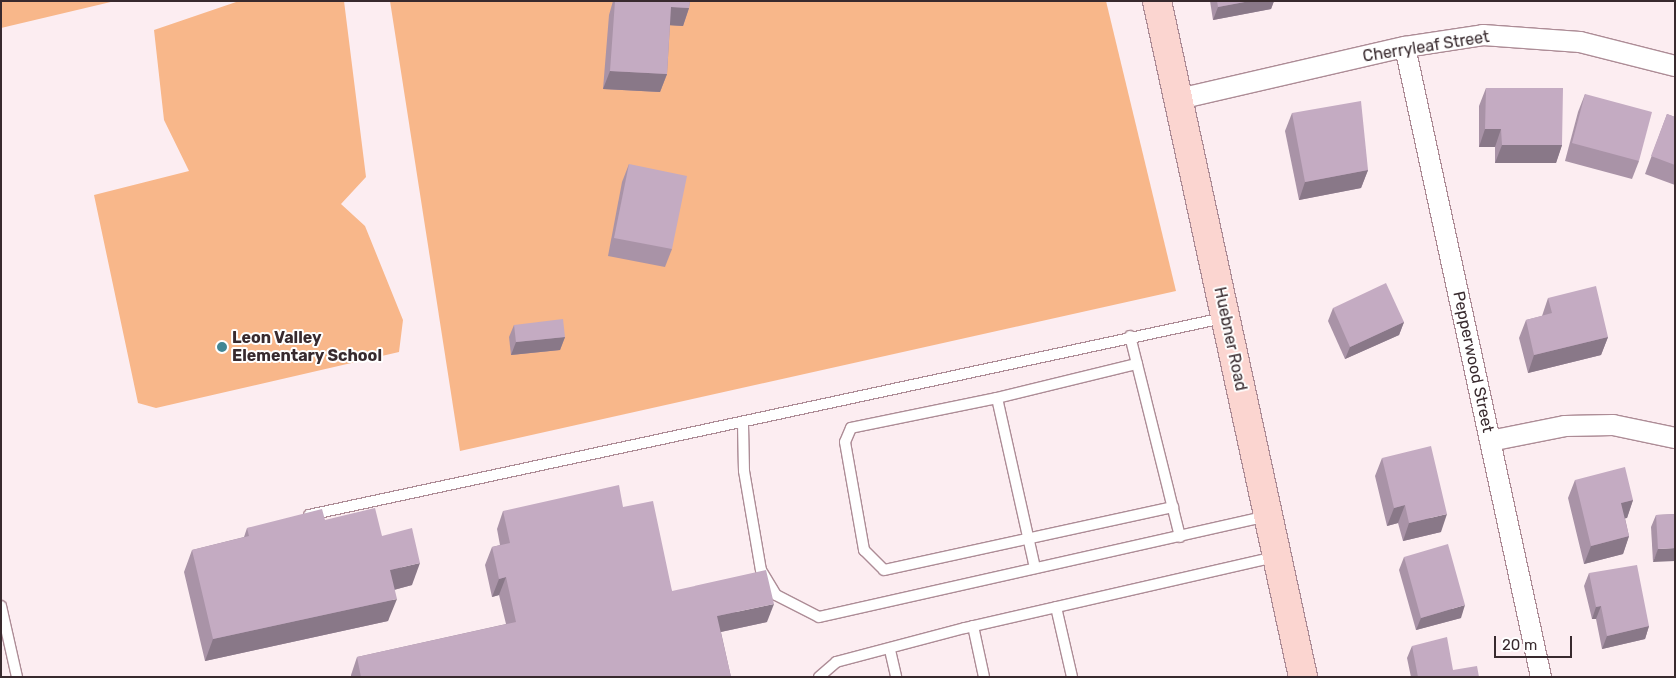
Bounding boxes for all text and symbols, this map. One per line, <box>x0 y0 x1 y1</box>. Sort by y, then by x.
street label: Cherryleaf Street <box>1361 27 1491 67</box>
street label: Huebner Road <box>1210 285 1250 393</box>
street label: Pepperwood Street <box>1449 290 1497 434</box>
place label: Leon Valley Elementary School <box>232 328 382 366</box>
marker: Leon Valley Elementary School <box>216 341 228 353</box>
scale bar <box>1496 626 1574 658</box>
text: 20 m <box>1502 636 1537 654</box>

